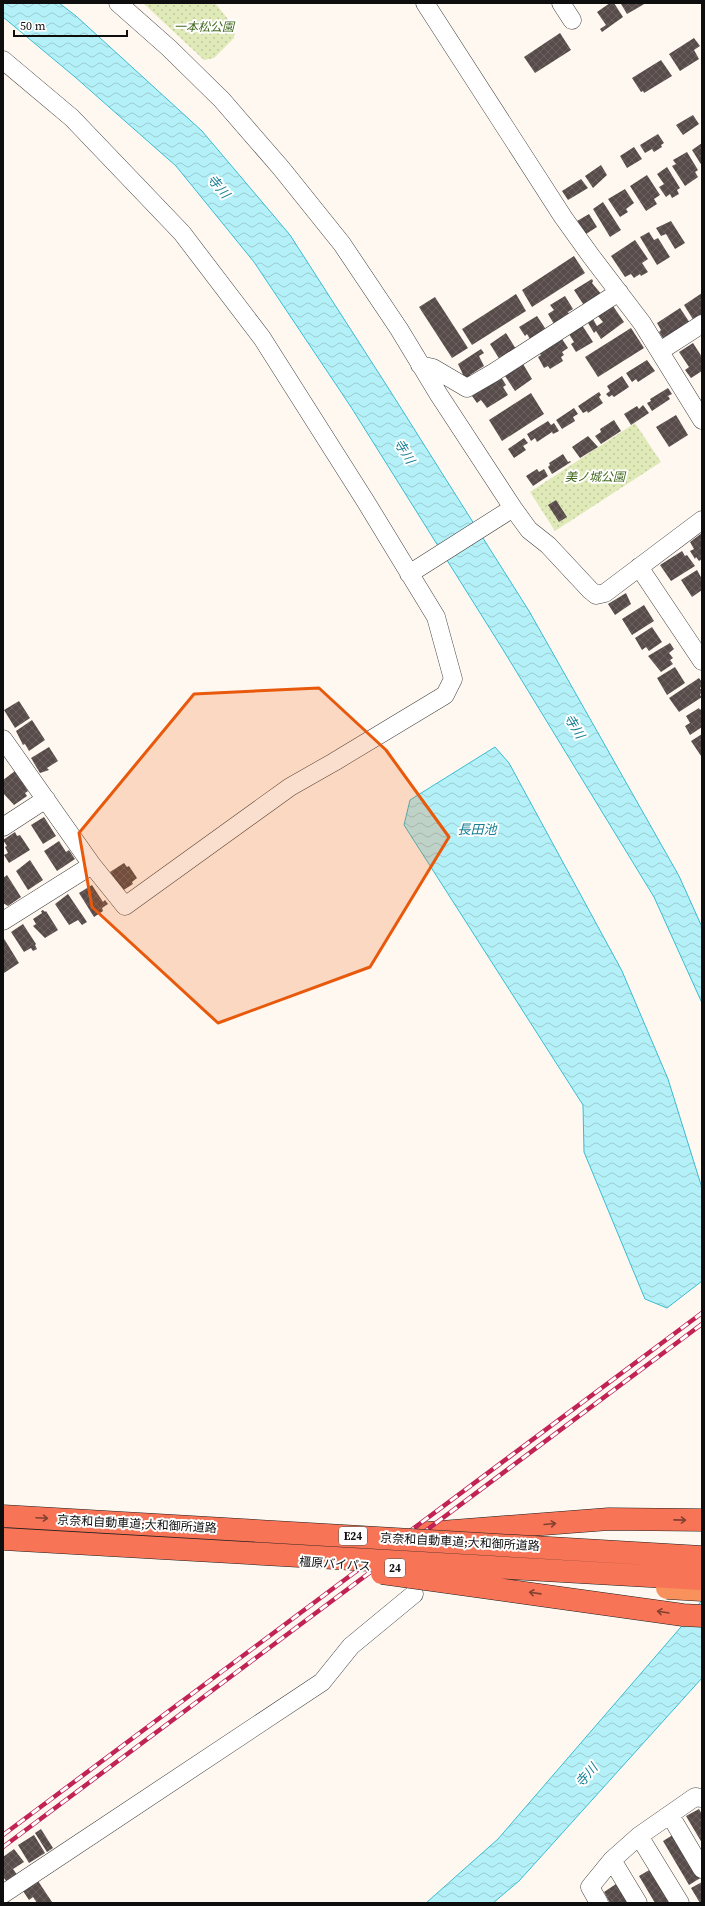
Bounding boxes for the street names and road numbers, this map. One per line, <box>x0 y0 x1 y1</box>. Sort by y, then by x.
street label: 京奈和自動車道;大和御所道路 <box>57 1512 217 1536</box>
road number: E24 <box>339 1527 367 1545</box>
street label: 京奈和自動車道;大和御所道路 <box>380 1530 540 1554</box>
street label: 橿原バイパス <box>299 1554 371 1574</box>
road number: 24 <box>385 1559 405 1577</box>

